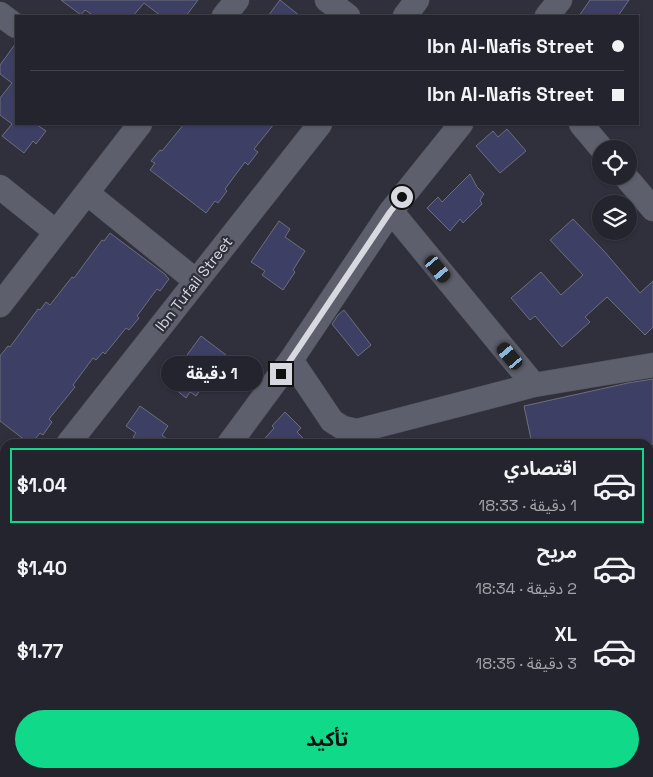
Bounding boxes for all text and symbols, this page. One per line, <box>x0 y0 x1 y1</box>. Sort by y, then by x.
text: Ibn Al-Nafis Street <box>427 34 594 59</box>
text: Ibn Al-Nafis Street <box>427 82 594 107</box>
map controls <box>592 140 637 240</box>
button: locate <box>592 140 637 185</box>
route start <box>391 186 413 208</box>
button: layers <box>592 195 637 240</box>
street label: Ibn Tufail Street <box>151 232 237 335</box>
car <box>422 253 453 285</box>
car <box>494 340 525 372</box>
callout: 1 دقيقة <box>161 356 264 392</box>
text: 1 دقيقة <box>186 363 238 384</box>
route end <box>270 363 292 385</box>
text: اقتصادي <box>504 456 577 481</box>
icon: car <box>592 463 637 508</box>
text: $1.04 <box>17 473 67 498</box>
text: 1 دقيقة · 18:33 <box>478 495 577 516</box>
text: مريح <box>537 539 577 564</box>
icon: car <box>592 546 637 591</box>
text: $1.40 <box>17 556 67 581</box>
text: 2 دقيقة · 18:34 <box>475 578 577 599</box>
text: XL <box>554 622 577 647</box>
icon: car <box>592 629 637 674</box>
text: $1.77 <box>17 639 63 664</box>
text: 3 دقيقة · 18:35 <box>476 653 577 674</box>
button: تأكيد <box>15 710 639 768</box>

